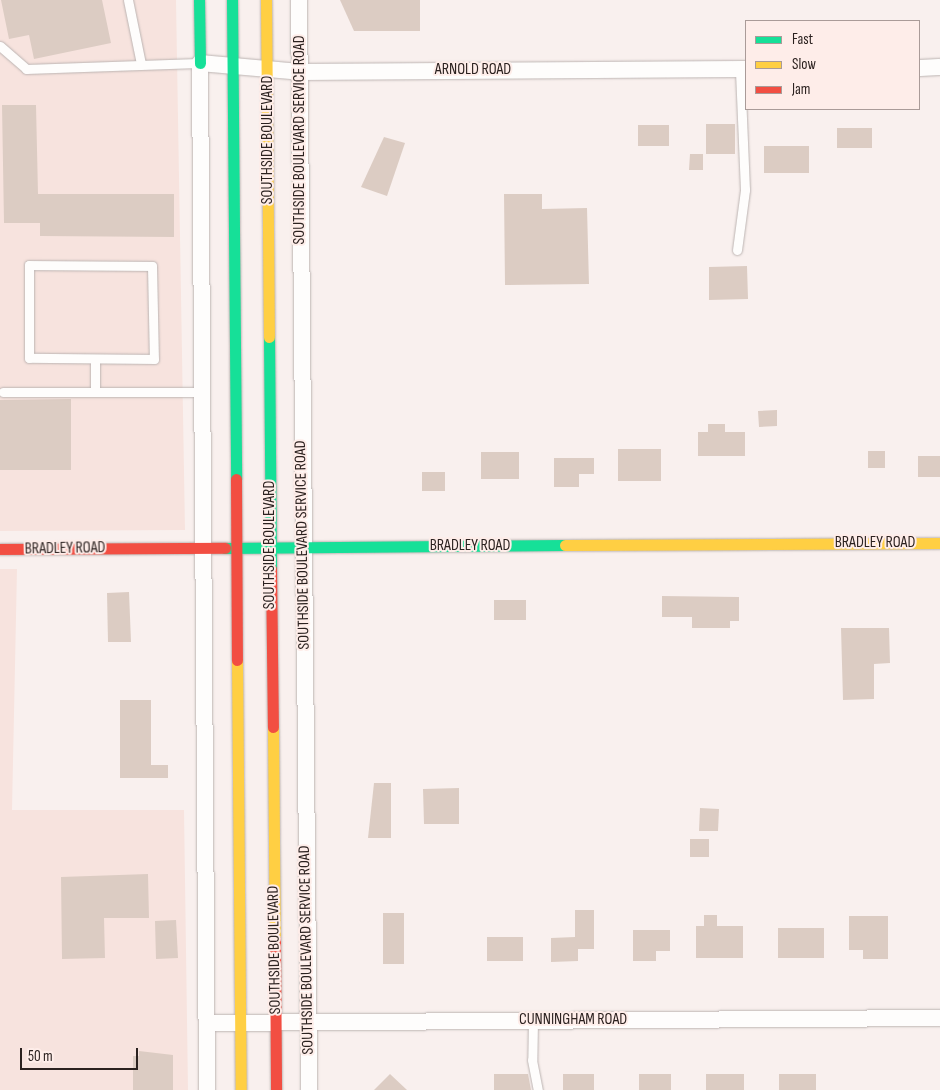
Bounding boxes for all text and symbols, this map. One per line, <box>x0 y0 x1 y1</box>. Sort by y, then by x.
legend <box>745 20 920 110</box>
text: Fast <box>792 30 813 49</box>
street label: SOUTHSIDE BOULEVARD SERVICE ROAD <box>290 35 310 245</box>
text: Slow <box>792 55 816 74</box>
street label: ARNOLD ROAD <box>435 60 511 80</box>
street label: SOUTHSIDE BOULEVARD <box>258 76 278 204</box>
text: Jam <box>792 80 810 99</box>
street label: SOUTHSIDE BOULEVARD SERVICE ROAD <box>292 440 314 650</box>
street label: SOUTHSIDE BOULEVARD <box>260 481 280 609</box>
street label: BRADLEY ROAD <box>835 533 915 553</box>
street label: BRADLEY ROAD <box>430 536 510 556</box>
street label: BRADLEY ROAD <box>25 539 105 559</box>
street label: SOUTHSIDE BOULEVARD SERVICE ROAD <box>296 845 318 1055</box>
street label: SOUTHSIDE BOULEVARD <box>264 886 286 1014</box>
street label: CUNNINGHAM ROAD <box>519 1010 627 1030</box>
scale bar <box>22 1038 140 1070</box>
text: 50 m <box>28 1047 53 1066</box>

